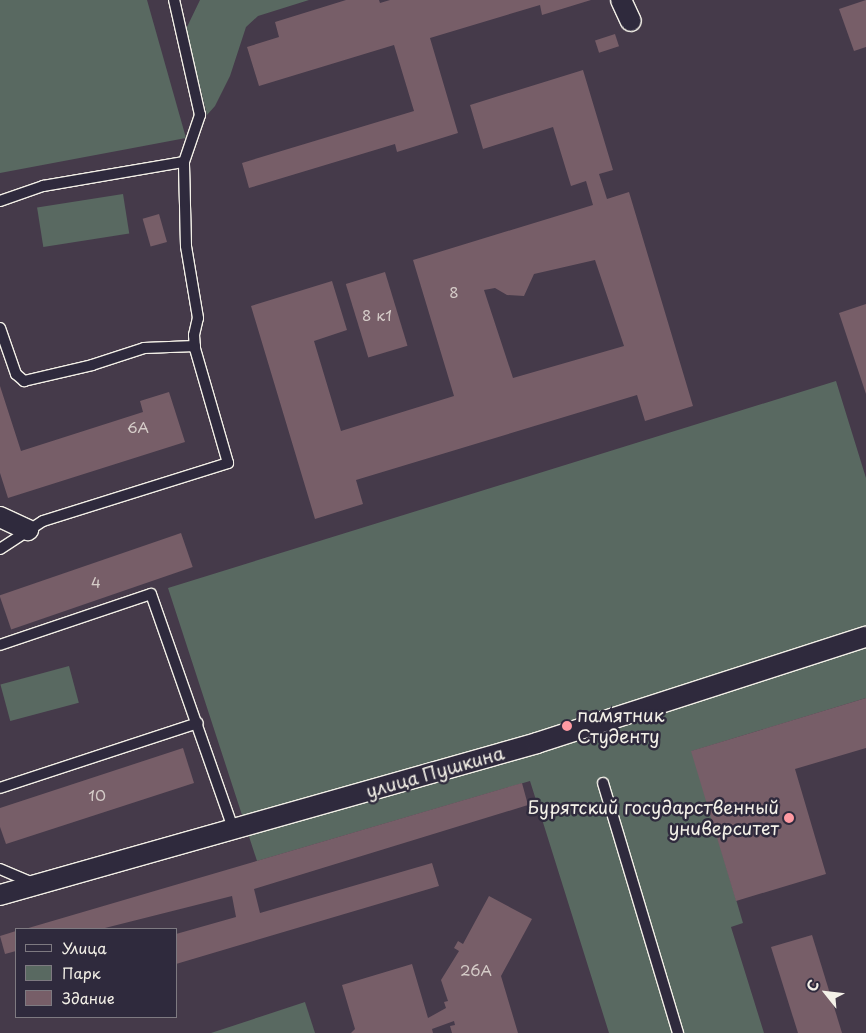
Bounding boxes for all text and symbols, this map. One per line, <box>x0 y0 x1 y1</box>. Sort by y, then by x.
house number: 8 <box>449 283 459 301</box>
house number: 8 к1 <box>362 306 392 324</box>
house number: 6А <box>127 418 149 436</box>
house number: 4 <box>91 573 101 591</box>
place label: памятник Студенту <box>577 705 664 748</box>
marker: памятник Студенту <box>561 720 573 732</box>
street label: улица Пушкина <box>363 742 507 802</box>
house number: 10 <box>88 786 106 804</box>
place label: Бурятский государственный университет <box>526 797 779 840</box>
marker: Бурятский государственный университет <box>783 812 795 824</box>
legend <box>15 928 178 1018</box>
text: Улица <box>62 936 107 959</box>
text: Парк <box>62 961 101 984</box>
house number: 26А <box>460 961 492 979</box>
north arrow <box>801 968 851 1018</box>
text: С <box>801 976 824 995</box>
text: Здание <box>62 986 115 1009</box>

